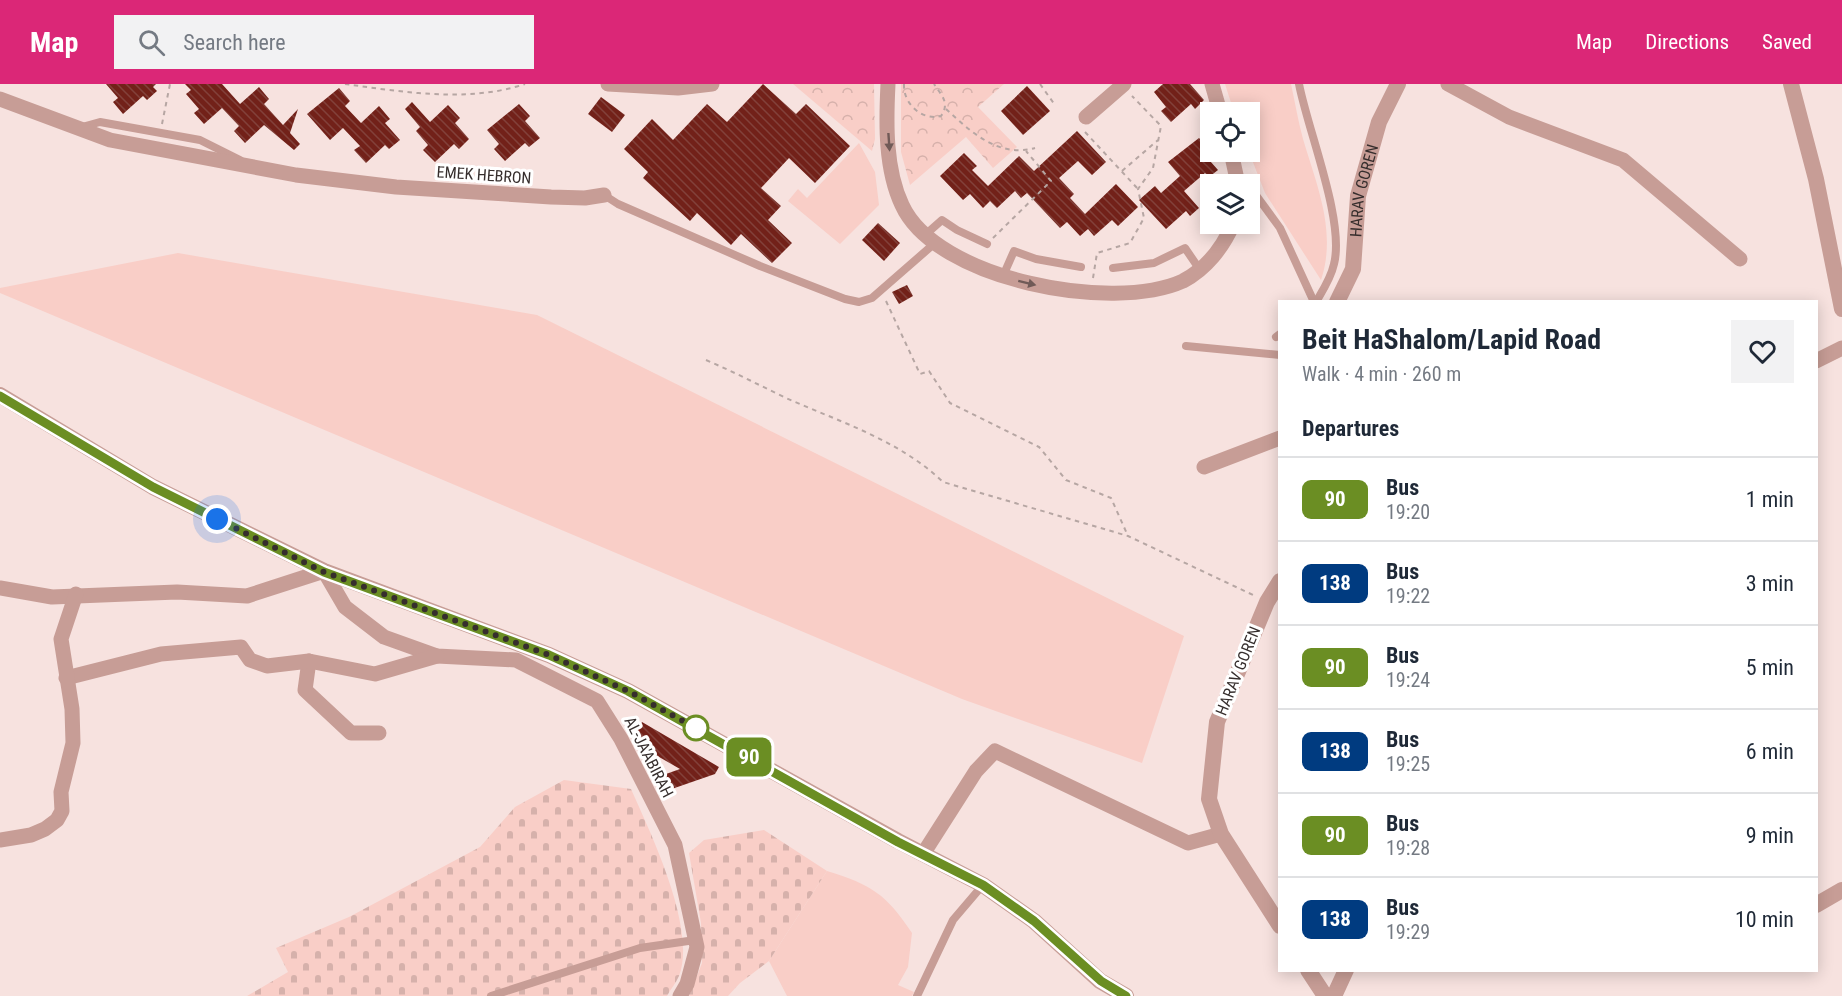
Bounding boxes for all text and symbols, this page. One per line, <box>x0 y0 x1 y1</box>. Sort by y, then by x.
search box <box>114 15 534 69</box>
text: Map <box>30 26 78 59</box>
icon: search <box>135 26 168 59</box>
text: Search here <box>183 30 286 55</box>
text: Map <box>1576 30 1612 54</box>
text: Directions <box>1645 30 1729 54</box>
text: Saved <box>1762 30 1812 54</box>
map controls <box>1200 102 1260 234</box>
button: locate <box>1200 102 1260 162</box>
one-way arrow <box>884 133 894 152</box>
street label: HARAV GOREN <box>1346 142 1382 238</box>
street label: EMEK HEBRON <box>436 162 532 188</box>
button: layers <box>1200 174 1260 234</box>
one-way arrow <box>1018 279 1036 288</box>
button: heart <box>1731 320 1794 383</box>
text: Beit HaShalom/Lapid Road <box>1302 323 1601 356</box>
text: Walk · 4 min · 260 m <box>1302 362 1461 386</box>
text: Departures <box>1302 416 1399 441</box>
text: Bus <box>1386 475 1419 500</box>
text: 90 <box>1324 487 1346 511</box>
text: 1 min <box>1746 487 1794 512</box>
text: 19:20 <box>1386 500 1430 524</box>
your location <box>202 504 232 534</box>
text: Bus <box>1386 559 1419 584</box>
text: 138 <box>1319 571 1351 595</box>
text: 3 min <box>1746 571 1794 596</box>
text: 19:22 <box>1386 584 1430 608</box>
street label: HARAV GOREN <box>1212 624 1264 718</box>
text: Bus <box>1386 643 1419 668</box>
text: 90 <box>1324 655 1346 679</box>
text: 5 min <box>1746 655 1794 680</box>
text: 19:24 <box>1386 668 1430 692</box>
street label: AL-JA'ABIRAH <box>621 713 677 801</box>
unlabelled marker <box>683 715 709 741</box>
text: Bus <box>1386 727 1419 752</box>
line badge: 90 <box>722 738 776 776</box>
text: 138 <box>1319 739 1351 763</box>
text: 6 min <box>1746 739 1794 764</box>
text: 90 <box>738 745 760 769</box>
text: 19:25 <box>1386 752 1430 776</box>
text: Bus <box>1386 811 1419 836</box>
text: 90 <box>1324 823 1346 847</box>
text: 9 min <box>1746 823 1794 848</box>
text: 19:28 <box>1386 836 1430 860</box>
text: Bus <box>1386 895 1419 920</box>
text: 138 <box>1319 907 1351 931</box>
text: 10 min <box>1735 907 1794 932</box>
text: 19:29 <box>1386 920 1430 944</box>

